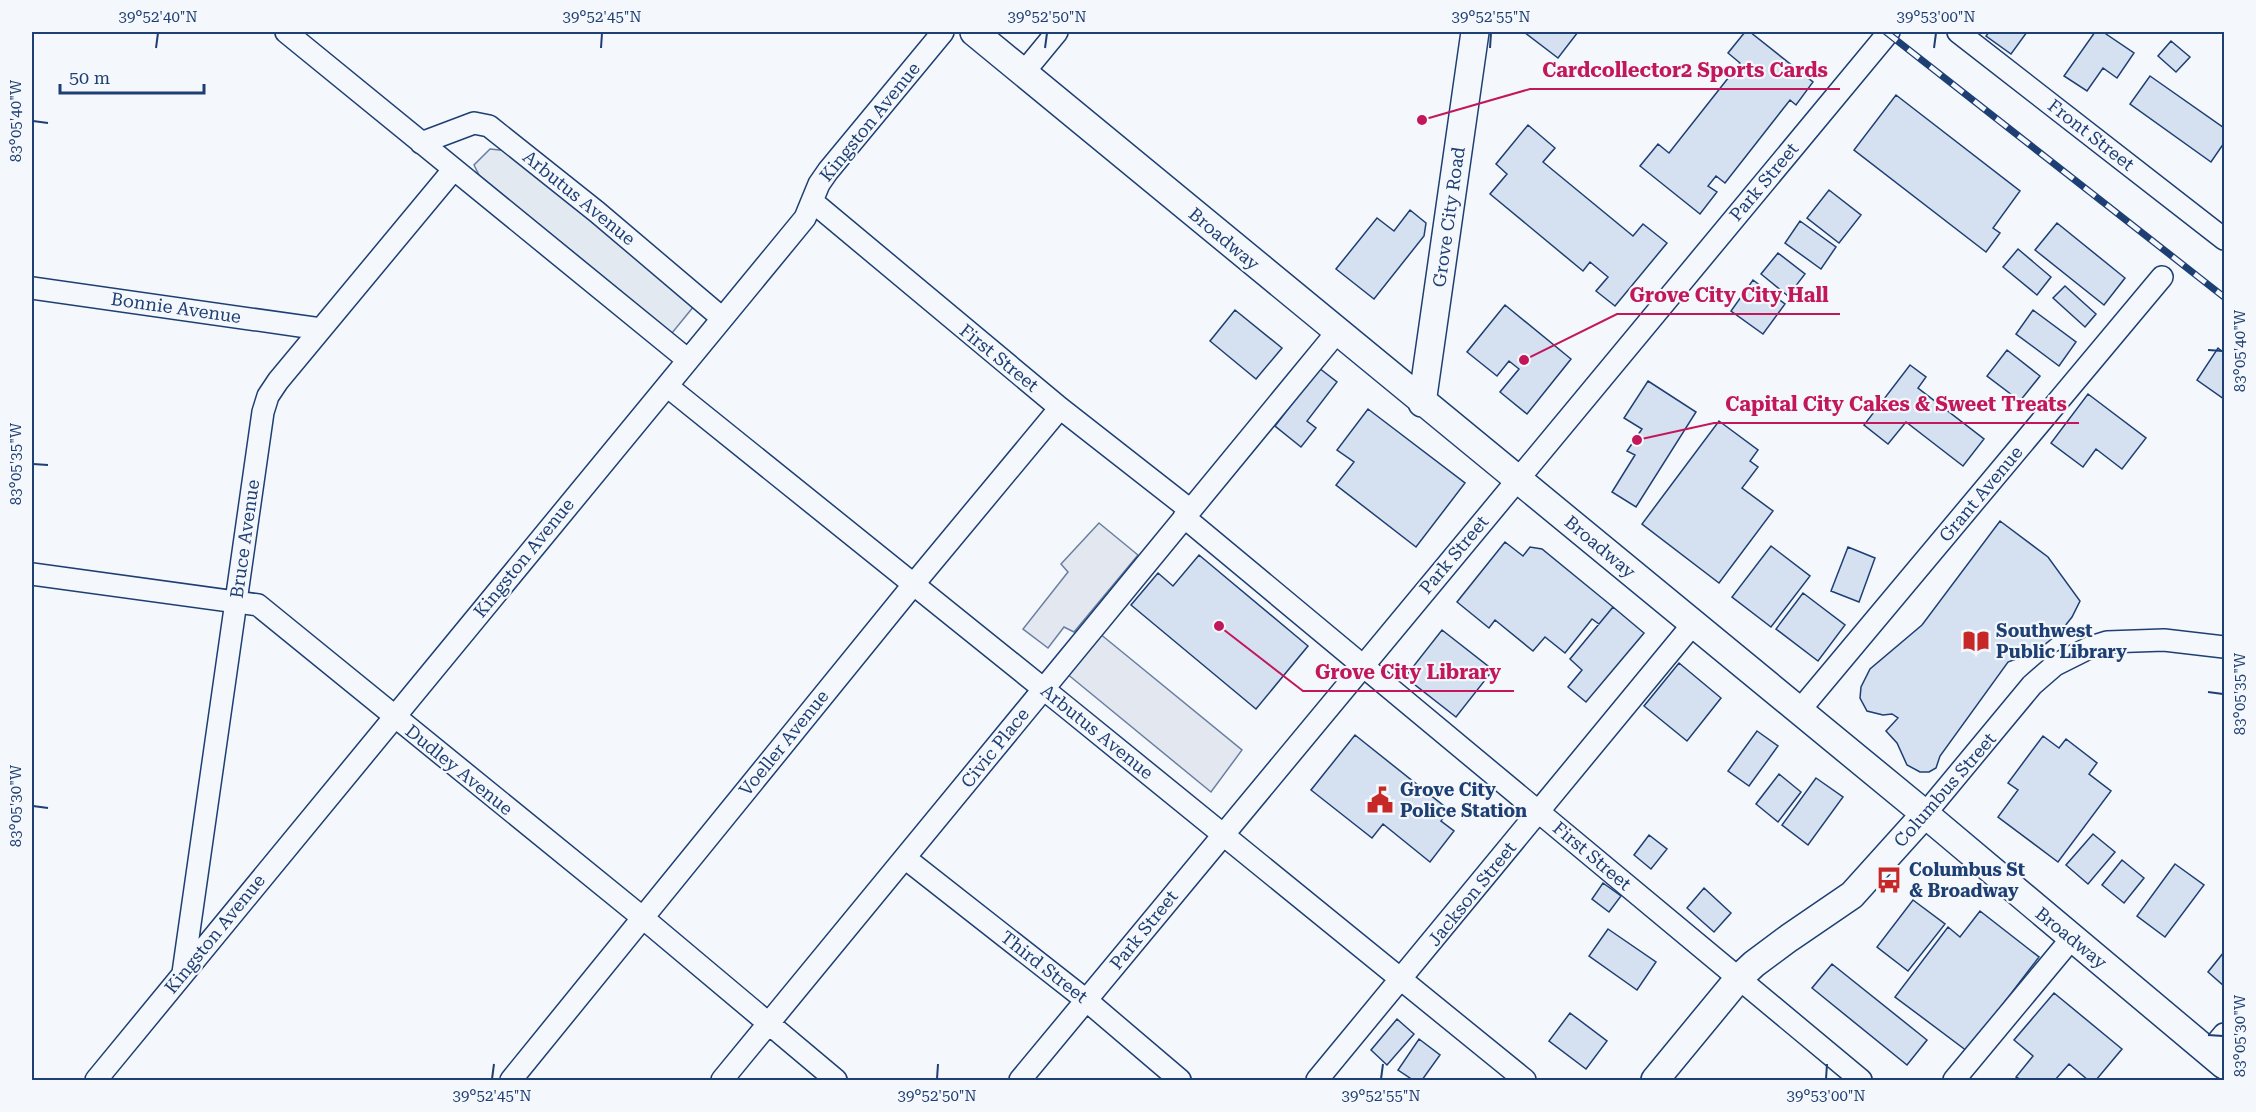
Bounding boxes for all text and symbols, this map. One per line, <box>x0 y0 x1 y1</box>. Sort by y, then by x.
text: 39°52'40"N <box>118 8 198 26</box>
text: 39°52'45"N <box>562 8 642 26</box>
text: 39°52'50"N <box>1007 8 1087 26</box>
text: 39°52'55"N <box>1451 8 1531 26</box>
text: 39°53'00"N <box>1896 8 1976 26</box>
callout: Cardcollector2 Sports Cards <box>1530 51 1840 89</box>
scale bar <box>60 57 204 95</box>
street label: Kingston Avenue <box>815 58 924 186</box>
text: Cardcollector2 Sports Cards <box>1542 58 1828 82</box>
text: 50 m <box>69 67 110 88</box>
text: 83°05'40"W <box>7 79 25 162</box>
street label: Front Street <box>2044 95 2139 175</box>
street label: Park Street <box>1725 138 1803 225</box>
street label: Grove City Road <box>1428 145 1469 289</box>
street label: Arbutus Avenue <box>519 146 640 249</box>
street label: Broadway <box>1185 203 1264 274</box>
callout: Grove City City Hall <box>1617 276 1840 314</box>
text: Grove City City Hall <box>1629 283 1829 307</box>
street label: Bonnie Avenue <box>110 288 243 327</box>
text: 83°05'40"W <box>2231 309 2249 392</box>
street label: First Street <box>956 319 1043 396</box>
callout: Capital City Cakes & Sweet Treats <box>1714 385 2079 423</box>
text: Capital City Cakes & Sweet Treats <box>1725 392 2067 416</box>
text: 83°05'35"W <box>7 422 25 505</box>
street label: Grant Avenue <box>1934 441 2027 546</box>
street label: Bruce Avenue <box>226 478 263 600</box>
street label: Kingston Avenue <box>469 494 578 622</box>
street label: Park Street <box>1415 511 1493 598</box>
street label: Broadway <box>1561 511 1640 582</box>
place label: Southwest Public Library <box>1996 620 2127 662</box>
library icon: Southwest Public Library <box>1961 626 1991 656</box>
text: 83°05'35"W <box>2231 652 2249 735</box>
callout: Grove City Library <box>1303 653 1514 691</box>
text: Grove City Library <box>1315 660 1501 684</box>
street label: Arbutus Avenue <box>1037 680 1158 783</box>
street label: Voeller Avenue <box>735 686 833 800</box>
street label: Civic Place <box>956 704 1033 792</box>
street label: Dudley Avenue <box>402 720 517 819</box>
street label: Columbus Street <box>1889 728 2000 851</box>
text: 83°05'30"W <box>7 764 25 847</box>
place label: Grove City Police Station <box>1400 779 1527 821</box>
public building icon: Grove City Police Station <box>1365 785 1395 815</box>
street label: First Street <box>1549 817 1636 894</box>
street label: Jackson Street <box>1423 837 1520 950</box>
place label: Columbus St & Broadway <box>1909 859 2025 901</box>
bus stop icon: Columbus St & Broadway <box>1874 865 1904 895</box>
street label: Kingston Avenue <box>160 870 269 998</box>
street label: Park Street <box>1105 886 1182 974</box>
street label: Broadway <box>2031 902 2112 973</box>
street label: Third Street <box>997 926 1092 1007</box>
text: 83°05'30"W <box>2231 994 2249 1077</box>
text: 39°52'45"N <box>452 1087 532 1105</box>
text: 39°52'50"N <box>897 1087 977 1105</box>
text: 39°52'55"N <box>1341 1087 1421 1105</box>
text: 39°53'00"N <box>1786 1087 1866 1105</box>

